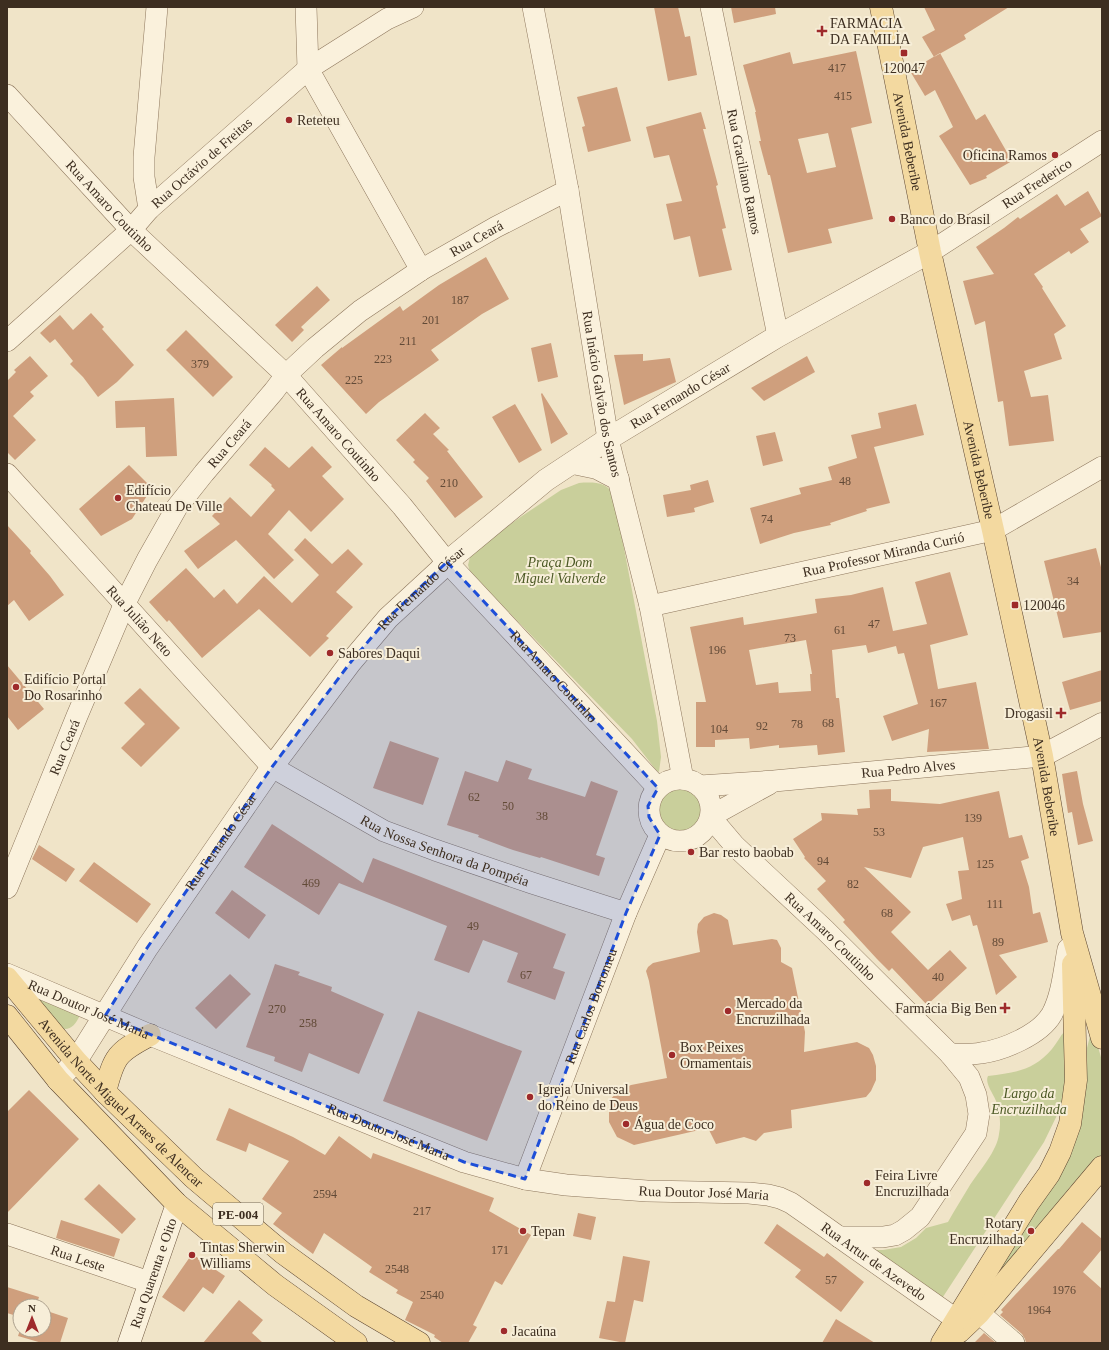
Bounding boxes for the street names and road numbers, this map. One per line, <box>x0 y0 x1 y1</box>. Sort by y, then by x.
street label: Avenida Beberibe <box>891 91 925 192</box>
street label: Rua Graciliano Ramos <box>724 108 765 236</box>
street label: Rua Octávio de Freitas <box>148 115 255 211</box>
street label: Rua Frederico <box>999 155 1074 211</box>
street label: Rua Amaro Coutinho <box>63 157 156 254</box>
street label: Rua Ceará <box>447 217 506 259</box>
street label: Rua Inácio Galvão dos Santos <box>580 310 625 479</box>
street label: Rua Fernando César <box>627 359 733 431</box>
street label: Rua Amaro Coutinho <box>293 385 384 484</box>
street label: Rua Ceará <box>204 416 255 471</box>
street label: Avenida Beberibe <box>961 419 998 520</box>
street label: Rua Professor Miranda Curió <box>801 529 966 580</box>
street label: Rua Fernando César <box>374 543 468 633</box>
street label: Rua Julião Neto <box>104 582 176 659</box>
street label: Rua Amaro Coutinho <box>508 628 600 725</box>
street label: Rua Ceará <box>46 716 83 777</box>
street label: Avenida Beberibe <box>1031 735 1063 837</box>
street label: Rua Pedro Alves <box>861 757 956 780</box>
street label: Rua Fernando César <box>182 790 259 893</box>
street label: Rua Nossa Senhora da Pompéia <box>358 812 532 889</box>
street label: Rua Amaro Coutinho <box>782 889 879 983</box>
street label: Rua Carlos Borromeu <box>562 946 620 1066</box>
street label: Rua Doutor José Maria <box>26 976 152 1042</box>
street label: Avenida Norte Miguel Arraes de Alencar <box>36 1015 206 1190</box>
street label: Rua Doutor José Maria <box>326 1100 453 1163</box>
street label: Rua Doutor José Maria <box>638 1183 770 1203</box>
road number: PE-004 <box>213 1203 263 1225</box>
street label: Rua Quarenta e Oito <box>127 1216 179 1330</box>
street label: Rua Artur de Azevedo <box>818 1219 929 1303</box>
street label: Rua Leste <box>49 1242 107 1274</box>

